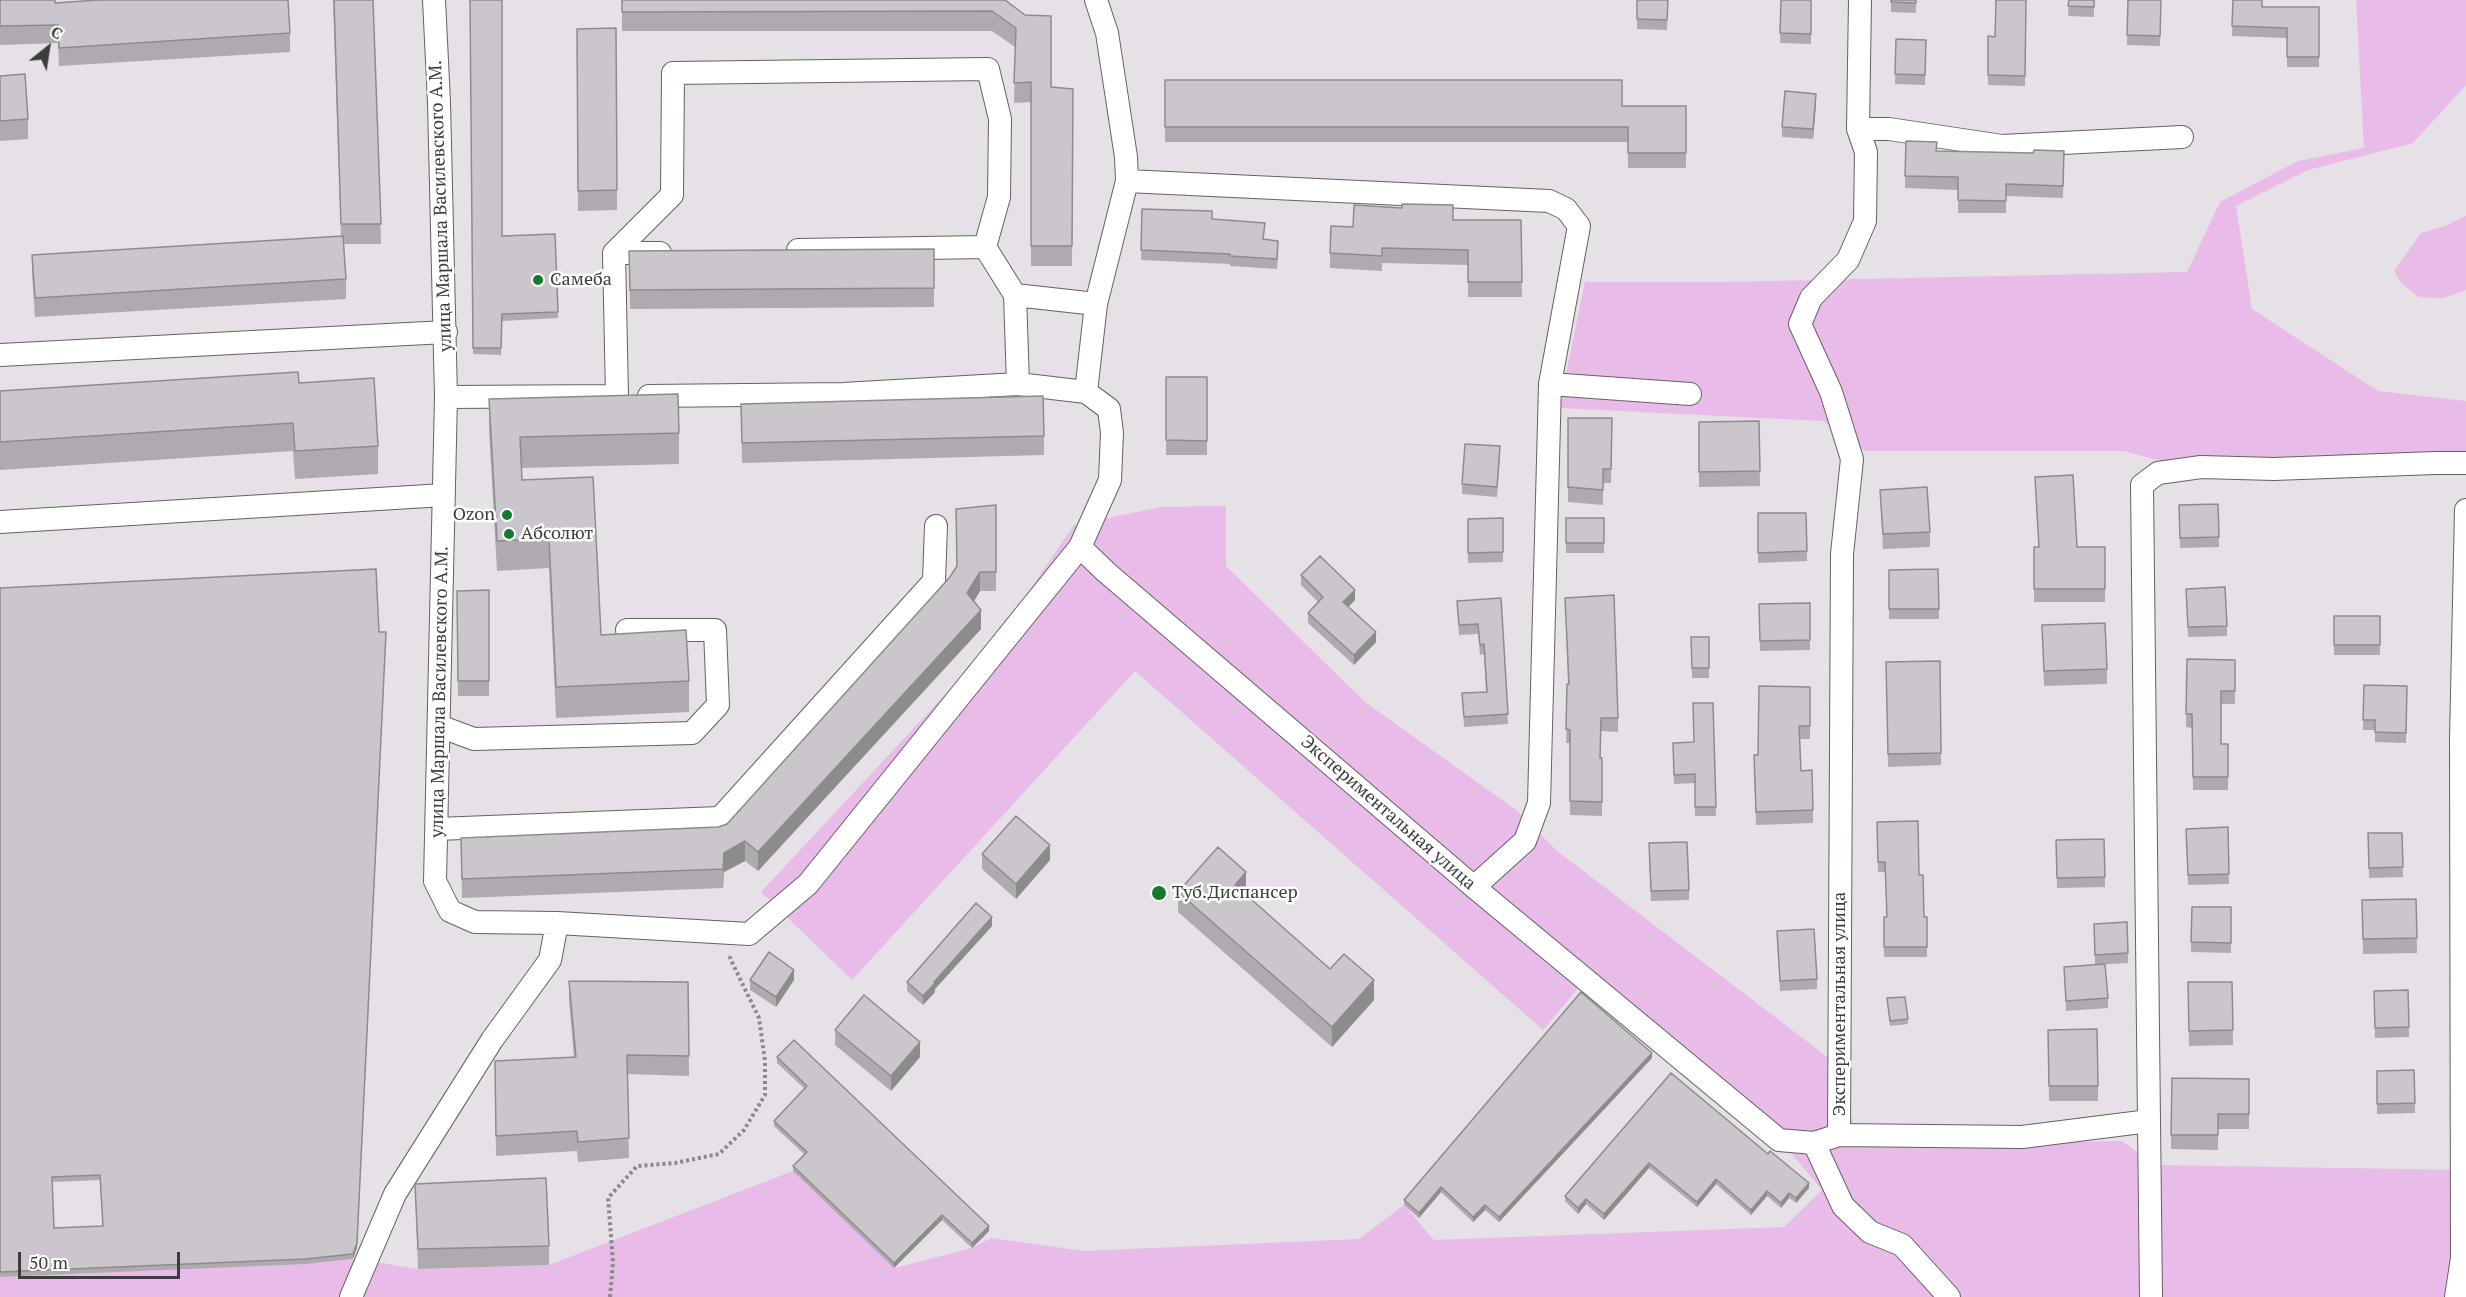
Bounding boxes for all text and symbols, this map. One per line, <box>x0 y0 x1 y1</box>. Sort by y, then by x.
north arrow <box>18 18 78 78</box>
text: С <box>47 20 67 45</box>
street label: улица Маршала Василевского А.М. <box>425 60 457 352</box>
place label: Самеба <box>550 269 612 291</box>
marker: Самеба <box>531 273 545 287</box>
place label: Ozon <box>453 504 495 526</box>
marker: Ozon <box>500 508 514 522</box>
place label: Абсолют <box>521 523 593 545</box>
marker: Абсолют <box>502 527 516 541</box>
street label: улица Маршала Василевского А.М. <box>427 546 453 838</box>
street label: Экспериментальная улица <box>1296 731 1480 895</box>
place label: Туб.Диспансер <box>1172 882 1298 904</box>
marker: Туб.Диспансер <box>1150 884 1168 902</box>
street label: Экспериментальная улица <box>1829 892 1851 1116</box>
scale bar <box>21 1240 183 1278</box>
text: 50 m <box>29 1250 68 1274</box>

